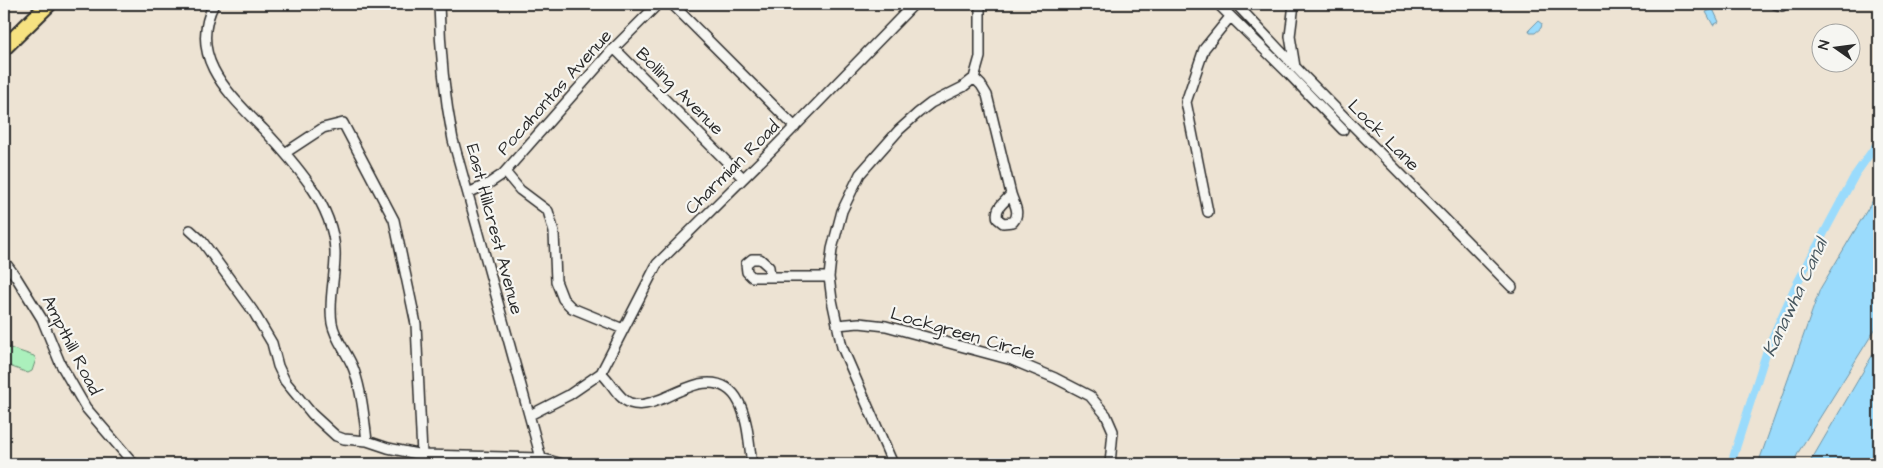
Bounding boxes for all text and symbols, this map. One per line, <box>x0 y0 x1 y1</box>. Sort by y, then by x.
north arrow <box>1810 22 1860 72</box>
street label: Pocahontas Avenue <box>491 24 618 161</box>
text: N <box>1814 38 1835 52</box>
street label: Bolling Avenue <box>629 42 729 142</box>
street label: Lock Lane <box>1342 94 1425 177</box>
street label: Charmian Road <box>680 115 785 220</box>
street label: East Hillcrest Avenue <box>460 141 529 317</box>
water label: Kanawha Canal <box>1756 231 1836 361</box>
street label: Ampthill Road <box>36 291 107 399</box>
street label: Lockgreen Circle <box>887 301 1038 367</box>

